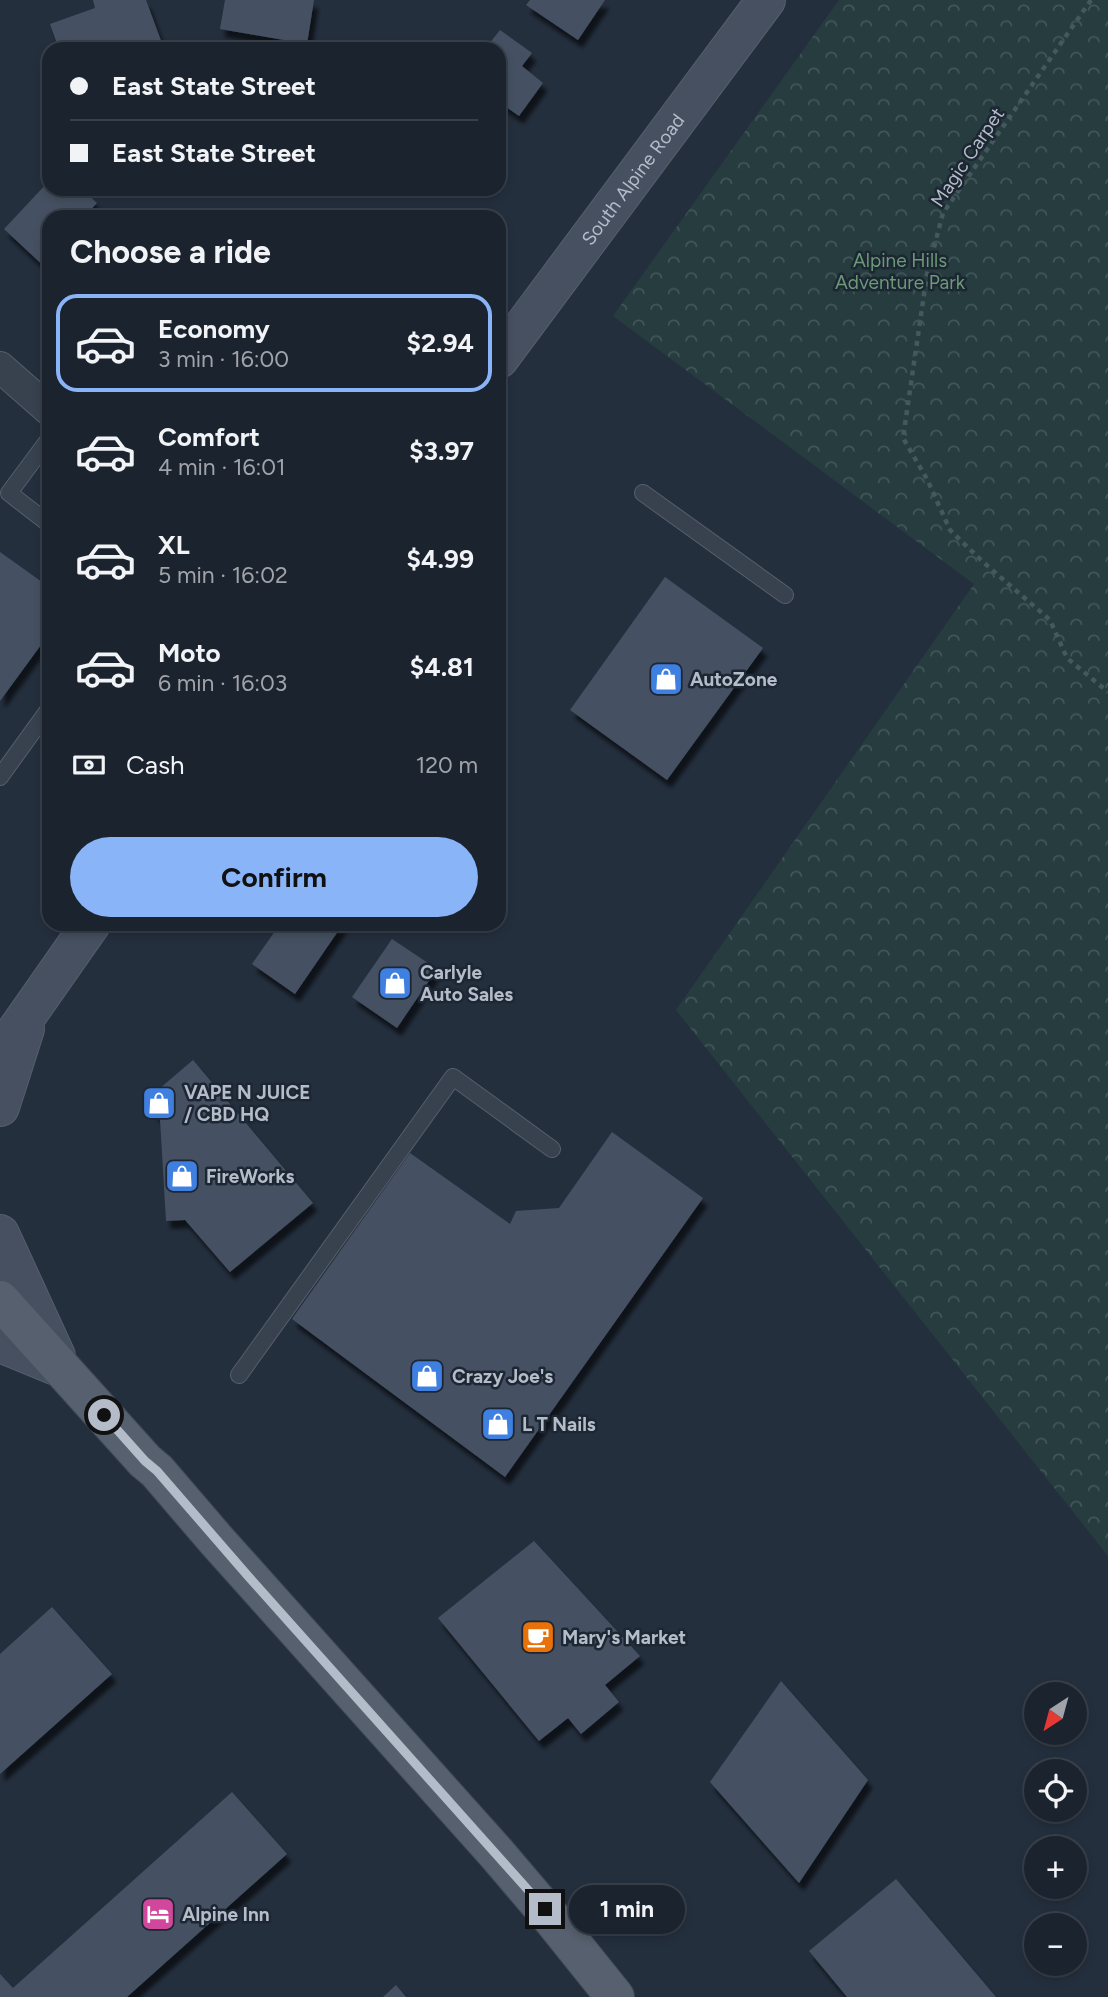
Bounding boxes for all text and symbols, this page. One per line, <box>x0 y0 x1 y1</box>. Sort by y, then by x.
text: East State Street <box>112 70 316 102</box>
street label: Magic Carpet <box>926 103 1009 211</box>
street label: South Alpine Road <box>577 109 689 250</box>
text: East State Street <box>112 137 316 169</box>
text: Choose a ride <box>70 233 271 271</box>
park label: Alpine Hills Adventure Park <box>835 249 966 294</box>
icon: car <box>74 312 137 375</box>
text: Economy <box>158 313 270 345</box>
text: $2.94 <box>407 327 474 359</box>
text: 3 min · 16:00 <box>158 345 289 373</box>
icon: car <box>74 420 137 483</box>
text: Comfort <box>158 421 260 453</box>
text: $3.97 <box>409 435 474 467</box>
text: 4 min · 16:01 <box>158 453 286 481</box>
icon: car <box>74 528 137 591</box>
text: XL <box>158 529 190 561</box>
text: $4.99 <box>407 543 474 575</box>
text: 5 min · 16:02 <box>158 561 288 589</box>
icon: car <box>74 636 137 699</box>
text: Moto <box>158 637 221 669</box>
text: $4.81 <box>410 651 474 683</box>
shop icon: AutoZone <box>647 660 685 698</box>
place label: AutoZone <box>690 668 778 691</box>
text: 6 min · 16:03 <box>158 669 287 697</box>
icon: cash <box>70 746 108 784</box>
text: Cash <box>126 749 185 781</box>
text: 120 m <box>416 751 478 779</box>
button: Confirm <box>70 837 478 917</box>
place label: Carlyle Auto Sales <box>420 961 513 1006</box>
shop icon: Carlyle Auto Sales <box>376 964 414 1002</box>
place label: VAPE N JUICE / CBD HQ <box>184 1081 311 1126</box>
shop icon: VAPE N JUICE / CBD HQ <box>140 1084 178 1122</box>
shop icon: FireWorks <box>163 1157 201 1195</box>
place label: FireWorks <box>206 1165 295 1188</box>
shop icon: Crazy Joe's <box>408 1357 446 1395</box>
place label: Crazy Joe's <box>452 1365 553 1388</box>
route start <box>88 1399 120 1431</box>
shop icon: L T Nails <box>479 1405 517 1443</box>
place label: L T Nails <box>522 1413 596 1436</box>
cafe icon: Mary's Market <box>519 1618 557 1656</box>
place label: Mary's Market <box>562 1626 686 1649</box>
north arrow <box>1024 1682 1087 1745</box>
map controls <box>1024 1682 1087 1976</box>
button: locate <box>1024 1759 1087 1822</box>
button: + <box>1024 1836 1087 1899</box>
callout: 1 min <box>570 1884 685 1934</box>
route end <box>529 1893 561 1925</box>
hotel icon: Alpine Inn <box>139 1895 177 1933</box>
text: 1 min <box>600 1895 654 1923</box>
place label: Alpine Inn <box>182 1903 270 1926</box>
button: − <box>1024 1913 1087 1976</box>

